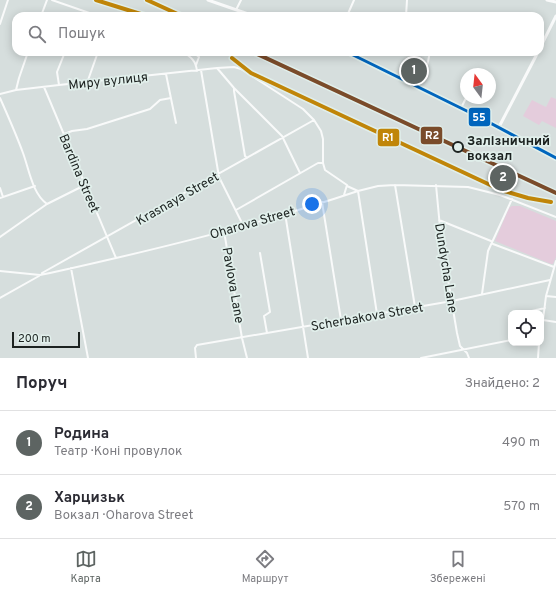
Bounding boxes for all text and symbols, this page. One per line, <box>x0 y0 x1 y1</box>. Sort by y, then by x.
search box <box>12 12 544 56</box>
icon: search <box>26 23 48 45</box>
text: Пошук <box>58 25 106 44</box>
pin: 1 <box>401 56 427 86</box>
north arrow <box>460 68 496 104</box>
street label: Миру вулиця <box>68 70 149 94</box>
line badge: 55 <box>468 107 491 127</box>
text: 55 <box>472 111 486 125</box>
line badge: R2 <box>420 126 443 145</box>
line badge: R1 <box>377 128 400 147</box>
text: R2 <box>425 129 439 143</box>
text: R1 <box>382 131 394 145</box>
street label: Bardina Street <box>54 132 102 216</box>
place label: Залізничний вокзал <box>467 134 550 165</box>
marker: Залізничний вокзал <box>452 141 464 153</box>
pin: 2 <box>490 163 516 193</box>
street label: Krasnaya Street <box>134 170 222 230</box>
your location <box>302 194 322 214</box>
street label: Oharova Street <box>208 204 297 244</box>
street label: Dundycha Lane <box>430 222 460 314</box>
street label: Pavlova Lane <box>217 246 247 325</box>
street label: Scherbakova Street <box>310 300 425 336</box>
map controls <box>508 310 544 346</box>
button: locate <box>508 310 544 346</box>
scale bar <box>12 330 80 349</box>
text: 200 m <box>18 332 51 346</box>
text: Поруч <box>16 373 68 395</box>
text: Знайдено: 2 <box>465 376 540 392</box>
text: Родина <box>54 425 109 444</box>
text: 1 <box>26 435 32 451</box>
text: 490 m <box>502 435 540 451</box>
text: Театр · Коні провулок <box>54 444 183 460</box>
text: Харцизьк <box>54 489 125 508</box>
text: 2 <box>25 499 33 515</box>
text: 570 m <box>503 499 540 515</box>
text: Вокзал · Oharova Street <box>54 508 193 524</box>
tab: Карта <box>71 548 101 586</box>
tab: Маршрут <box>242 548 289 586</box>
tab: Збережені <box>430 548 485 586</box>

